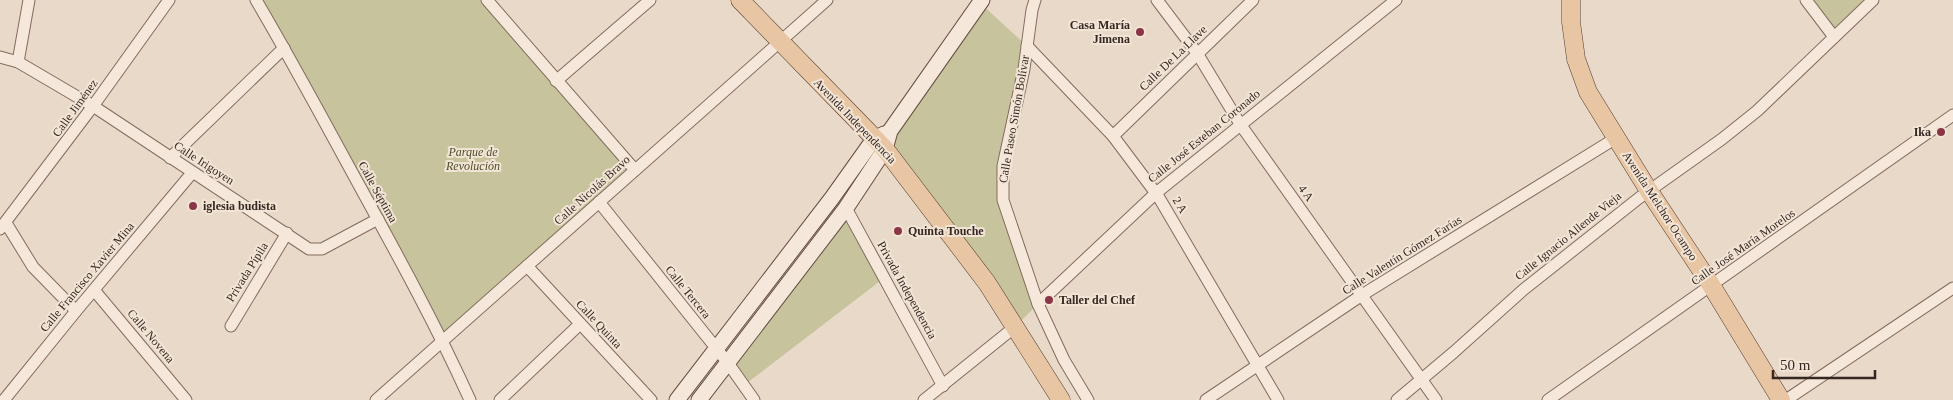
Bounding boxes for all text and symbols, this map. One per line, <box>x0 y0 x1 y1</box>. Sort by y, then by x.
place label: Casa María Jimena <box>1070 18 1130 46</box>
street label: Calle De La Llave <box>1136 22 1210 94</box>
marker: Casa María Jimena <box>1134 26 1146 38</box>
street label: Calle Paseo Simón Bolívar <box>996 54 1032 184</box>
street label: Avenida Independencia <box>811 76 900 167</box>
street label: Calle Jiménez <box>49 77 101 139</box>
street label: Calle José Esteban Coronado <box>1145 86 1263 186</box>
place label: Ika <box>1914 125 1931 139</box>
marker: Ika <box>1935 126 1947 138</box>
street label: Calle Irigoyen <box>171 138 237 188</box>
park label: Parque de Revolución <box>445 145 500 173</box>
street label: Avenida Melchor Ocampo <box>1620 149 1700 263</box>
street label: Calle Nicolás Bravo <box>551 152 633 228</box>
street label: Calle Séptima <box>355 159 401 226</box>
street label: 4 A <box>1295 182 1317 204</box>
street label: Calle Ignacio Allende Vieja <box>1512 188 1624 283</box>
street label: 2 A <box>1170 194 1190 216</box>
place label: iglesia budista <box>203 199 276 213</box>
marker: iglesia budista <box>187 200 199 212</box>
street label: Calle José María Morelos <box>1688 206 1798 288</box>
street label: Calle Valentín Gómez Farías <box>1340 212 1465 298</box>
street label: Calle Francisco Xavier Mina <box>37 219 137 335</box>
place label: Quinta Touche <box>908 224 984 238</box>
marker: Quinta Touche <box>892 225 904 237</box>
street label: Privada Pípila <box>223 239 271 304</box>
street label: Privada Independencia <box>874 239 940 342</box>
street label: Calle Tercera <box>662 263 714 322</box>
place label: Taller del Chef <box>1059 293 1136 307</box>
marker: Taller del Chef <box>1043 294 1055 306</box>
street label: Calle Quinta <box>573 297 625 352</box>
street label: Calle Novena <box>125 306 178 366</box>
scale bar <box>1773 348 1876 380</box>
text: 50 m <box>1780 357 1811 373</box>

